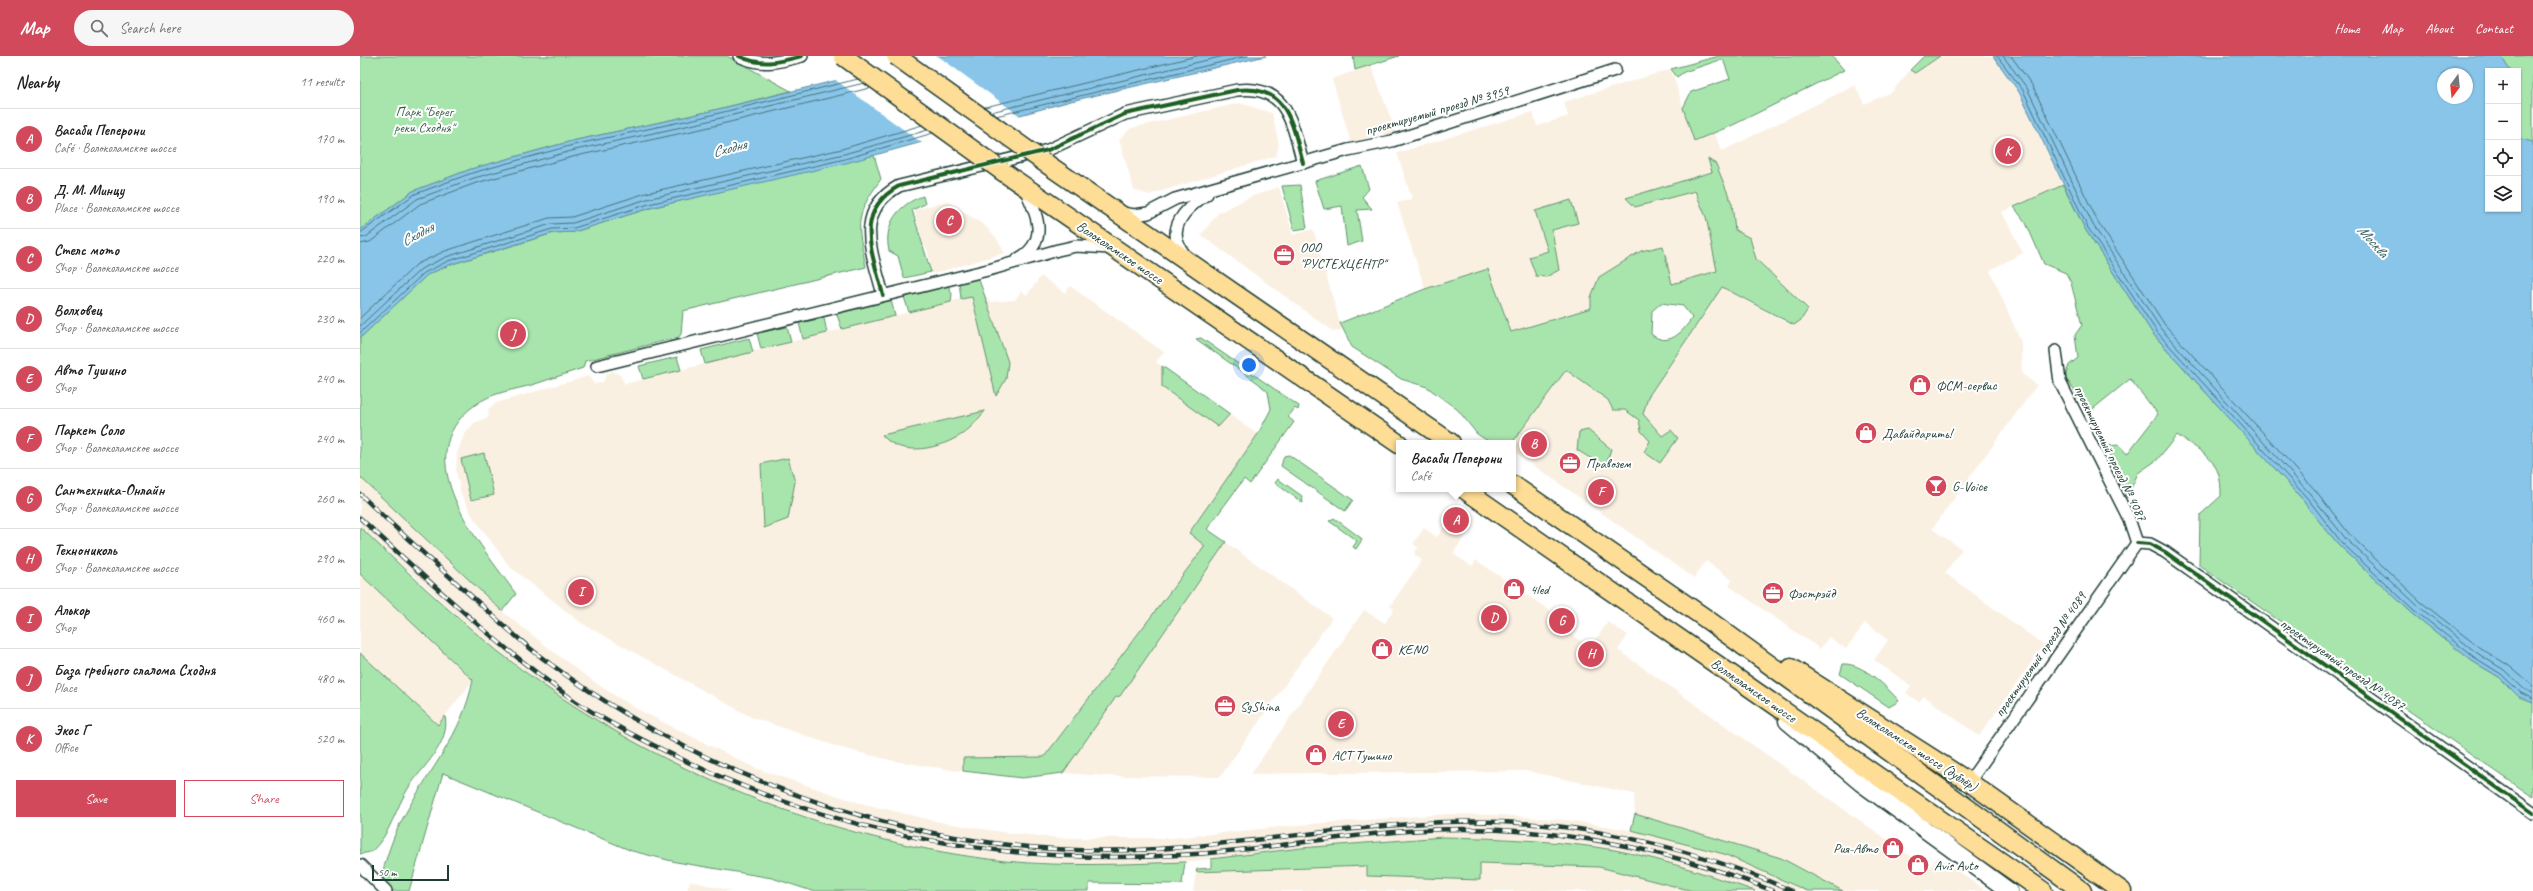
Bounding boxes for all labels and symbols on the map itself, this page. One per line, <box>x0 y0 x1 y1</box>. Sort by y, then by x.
north arrow <box>2437 68 2473 104</box>
street label: проектируемый проезд № 3959 <box>1363 81 1513 139</box>
park label: Парк "Берег реки Сходня" <box>394 103 457 136</box>
water label: Сходня <box>711 135 750 162</box>
pin: K <box>1995 136 2021 166</box>
pin: C <box>936 206 962 236</box>
water label: Сходня <box>398 217 439 251</box>
street label: Волоколамское шоссе <box>1073 217 1167 288</box>
water label: Москва <box>2353 221 2394 263</box>
place label: ООО "РУСТЕХЦЕНТР" <box>1300 239 1389 272</box>
office icon: ООО "РУСТЕХЦЕНТР" <box>1271 242 1297 268</box>
pin: J <box>500 319 526 349</box>
your location <box>1239 355 1259 375</box>
shop icon: ФСМ-сервис <box>1907 372 1933 398</box>
place label: ФСМ-сервис <box>1936 377 1998 394</box>
street label: проектируемый проезд № 4087 <box>2070 383 2151 524</box>
shop icon: Давайдарить! <box>1853 420 1879 446</box>
place label: Давайдарить! <box>1882 425 1955 442</box>
pin: B <box>1521 429 1547 459</box>
office icon: Правозем <box>1557 450 1583 476</box>
place label: Правозем <box>1586 455 1631 472</box>
bar icon: G-Voice <box>1923 473 1949 499</box>
pin: F <box>1588 477 1614 507</box>
place label: G-Voice <box>1952 478 1988 495</box>
pin: A <box>1443 505 1469 535</box>
shop icon: 4led <box>1501 576 1527 602</box>
pin: I <box>568 577 594 607</box>
office icon: Фэстрэйд <box>1760 580 1786 606</box>
place label: 4led <box>1530 581 1551 598</box>
place label: Фэстрэйд <box>1788 585 1837 602</box>
street label: проектируемый проезд № 4089 <box>1991 587 2091 720</box>
pin: D <box>1481 603 1507 633</box>
pin: G <box>1549 606 1575 636</box>
street label: проектируемый проезд № 4087 <box>2277 615 2409 714</box>
shop icon: KENO <box>1369 636 1395 662</box>
pin: H <box>1578 639 1604 669</box>
place label: KENO <box>1398 641 1429 658</box>
street label: Волоколамское шоссе <box>1708 655 1801 727</box>
office icon: SgShina <box>1212 693 1238 719</box>
place label: SgShina <box>1240 698 1281 715</box>
street label: Волоколамское шоссе (дублёр) <box>1853 704 1982 796</box>
pin: E <box>1328 709 1354 739</box>
shop icon: АСТ Тушино <box>1303 742 1329 768</box>
place label: АСТ Тушино <box>1332 747 1393 764</box>
shop icon: Рия-Авто <box>1880 835 1906 861</box>
place label: Рия-Авто <box>1833 840 1879 857</box>
shop icon: Avis Avto <box>1905 852 1931 878</box>
place label: Avis Avto <box>1934 857 1980 874</box>
scale bar <box>372 863 449 882</box>

